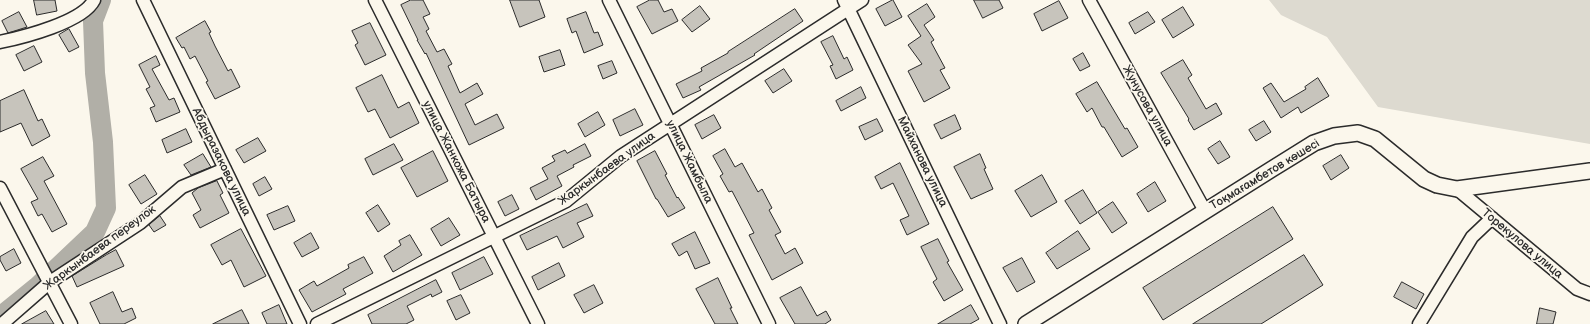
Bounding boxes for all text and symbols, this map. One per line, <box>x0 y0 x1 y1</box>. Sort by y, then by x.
street label: Жунусова улица <box>1119 63 1175 149</box>
street label: улица Жанкожа Батыра <box>419 99 493 225</box>
street label: Абдыразакова улица <box>188 105 254 219</box>
street label: Майханова улица <box>894 114 950 210</box>
street label: улица Жамбыла <box>663 118 715 206</box>
street label: Жаркынбаева улица <box>556 129 658 209</box>
street label: Тоқмағамбетов көшесі <box>1208 137 1322 213</box>
street label: Жаркынбаева переулок <box>41 202 159 294</box>
street label: Торекулова улица <box>1478 206 1566 282</box>

